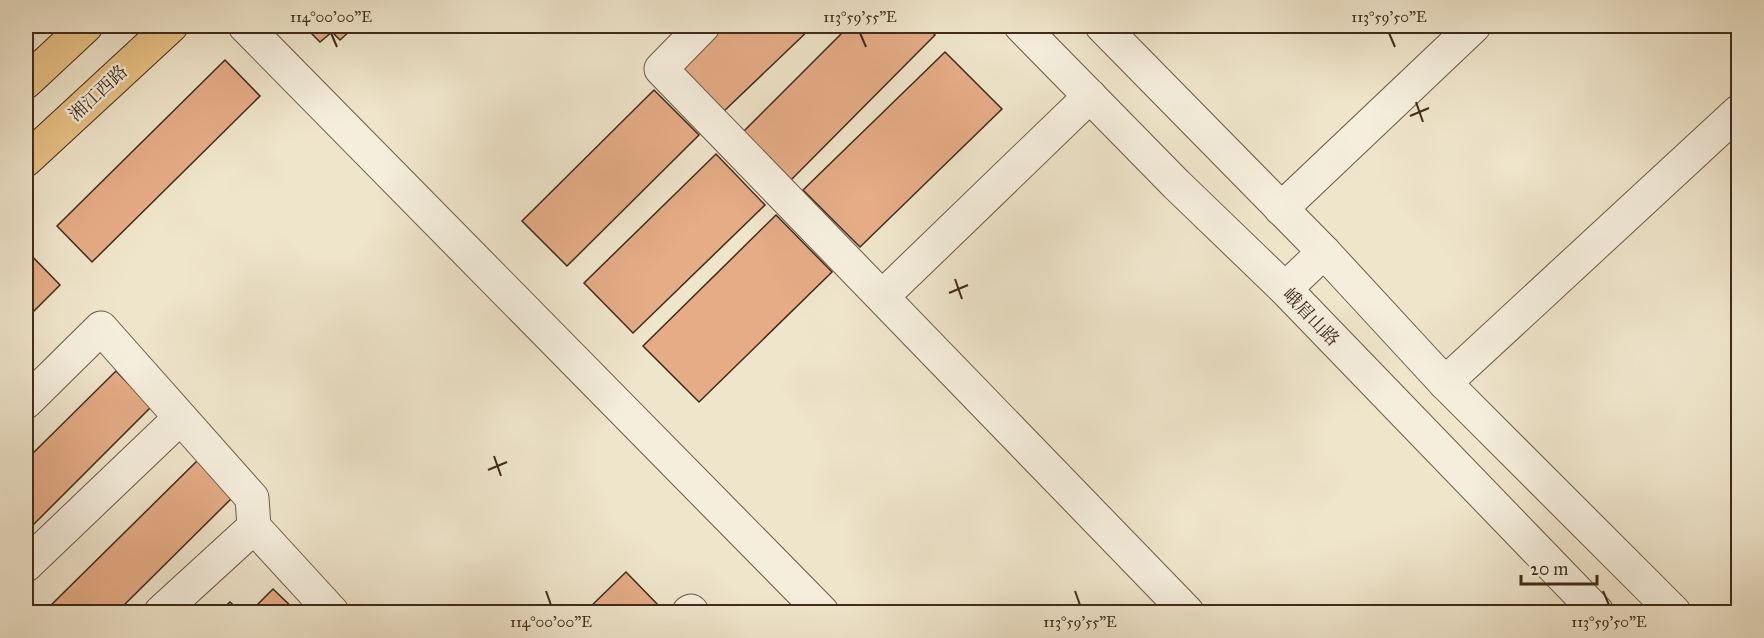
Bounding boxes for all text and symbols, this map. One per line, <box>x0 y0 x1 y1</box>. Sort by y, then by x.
text: 114°00'00"E <box>290 8 372 26</box>
text: 113°59'55"E <box>823 8 897 26</box>
text: 113°59'50"E <box>1351 8 1427 26</box>
street label: 湘江西路 <box>64 60 132 126</box>
street label: 峨眉山路 <box>1278 283 1344 351</box>
scale bar <box>1521 548 1598 586</box>
text: 20 m <box>1530 558 1568 580</box>
text: 114°00'00"E <box>510 613 592 631</box>
text: 113°59'55"E <box>1043 613 1117 631</box>
text: 113°59'50"E <box>1571 613 1647 631</box>

